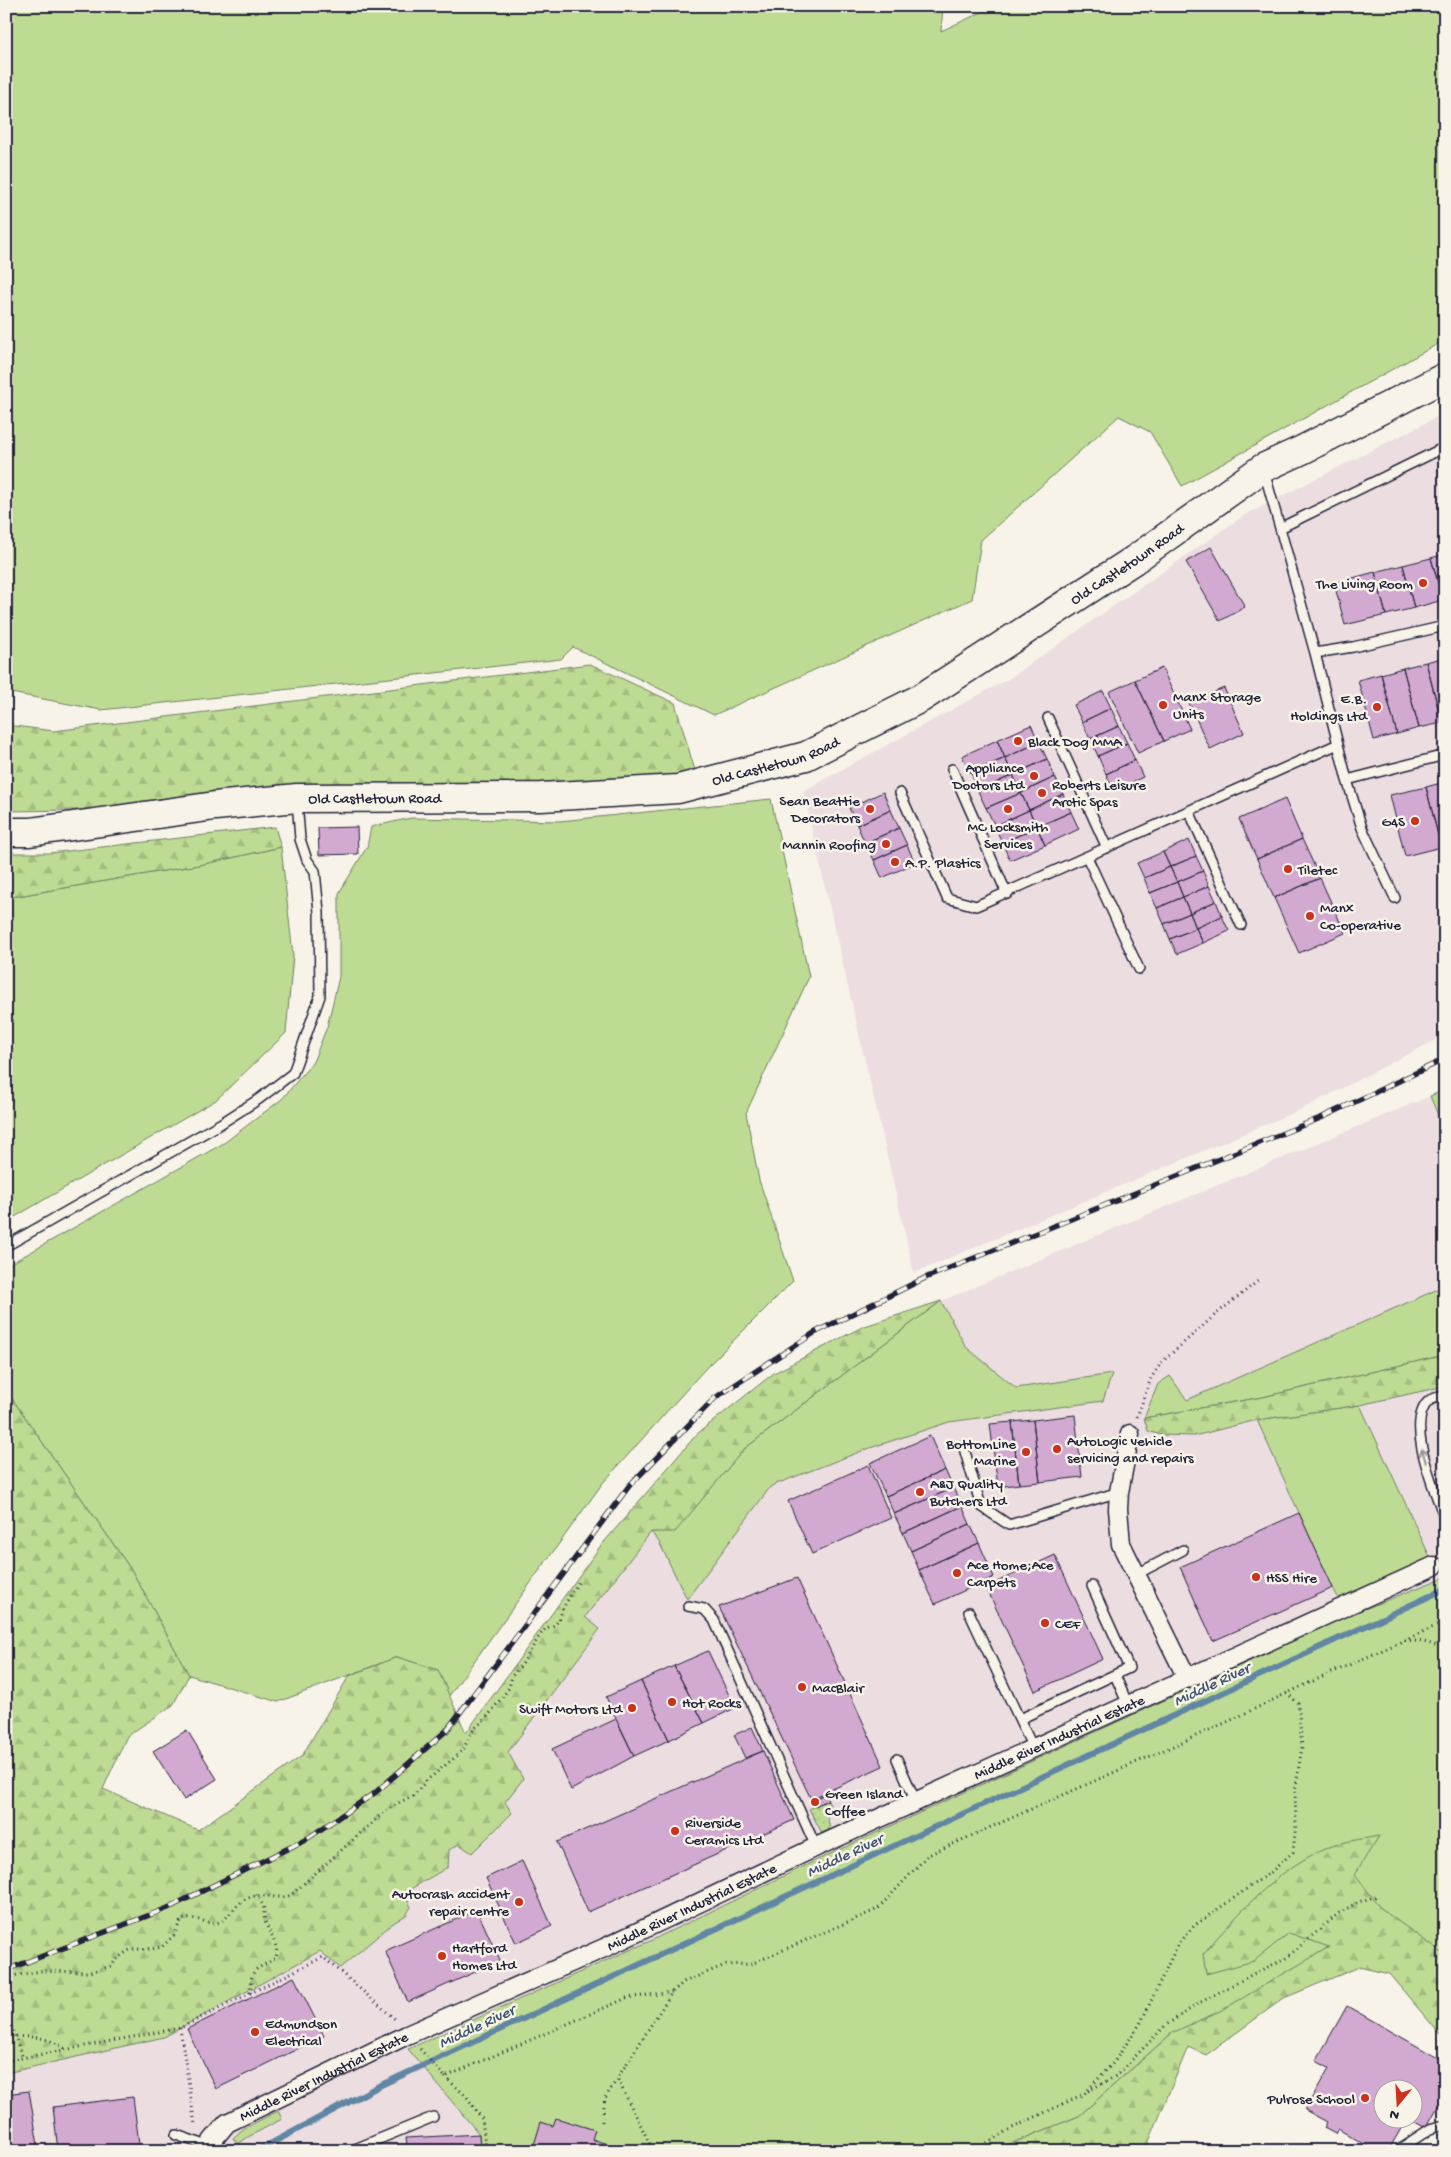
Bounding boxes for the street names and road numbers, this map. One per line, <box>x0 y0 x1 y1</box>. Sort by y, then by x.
street label: Old Castletown Road <box>1068 520 1189 610</box>
street label: Old Castletown Road <box>710 733 844 791</box>
street label: Old Castletown Road <box>308 790 443 809</box>
street label: Middle River Industrial Estate <box>972 1692 1148 1785</box>
street label: Middle River Industrial Estate <box>605 1860 780 1956</box>
street label: Middle River Industrial Estate <box>237 2029 412 2126</box>

